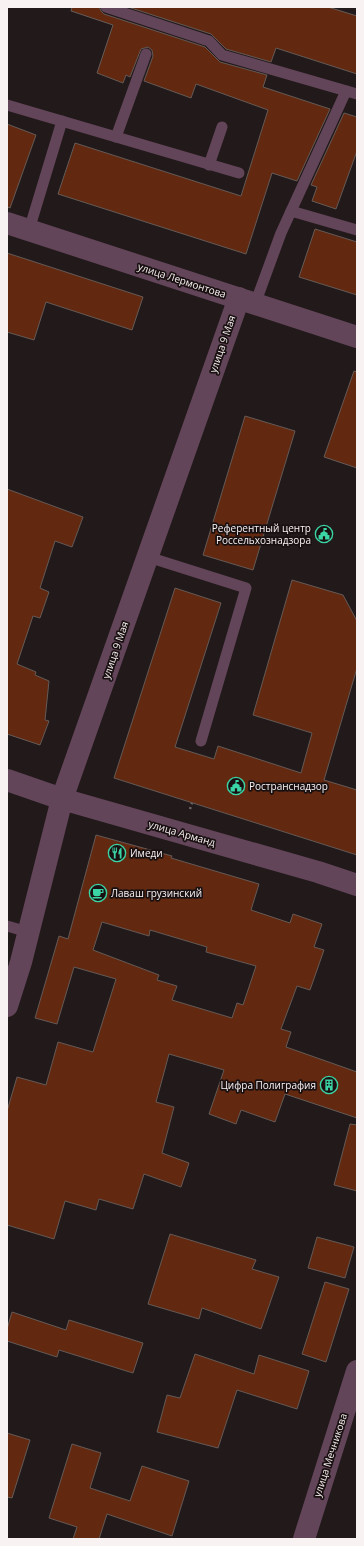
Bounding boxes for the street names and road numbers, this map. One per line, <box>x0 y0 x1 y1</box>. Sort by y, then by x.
street label: улица Лермонтова <box>136 259 228 301</box>
street label: улица 9 Мая <box>206 313 238 375</box>
street label: улица 9 Мая <box>99 619 131 681</box>
street label: улица Арманд <box>147 817 217 849</box>
street label: улица Мечникова <box>310 1411 350 1499</box>

